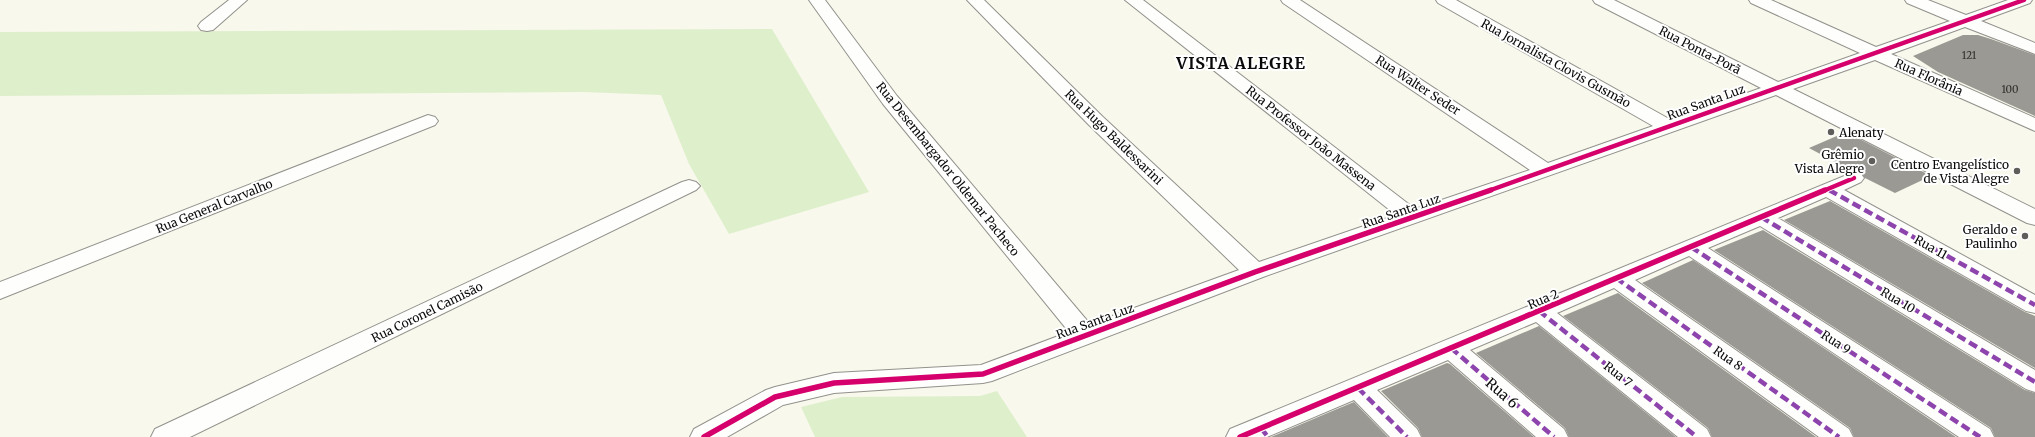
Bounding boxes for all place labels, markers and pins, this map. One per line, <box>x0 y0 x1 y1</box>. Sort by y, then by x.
place label: Alenaty <box>1838 125 1884 140</box>
marker: Alenaty <box>1826 127 1836 137</box>
place label: Grêmio Vista Alegre <box>1794 147 1864 176</box>
marker: Grêmio Vista Alegre <box>1867 156 1877 166</box>
place label: Centro Evangelístico de Vista Alegre <box>1891 157 2009 186</box>
marker: Centro Evangelístico de Vista Alegre <box>2012 166 2022 176</box>
place label: Geraldo e Paulinho <box>1963 222 2017 251</box>
marker: Geraldo e Paulinho <box>2020 231 2030 241</box>

